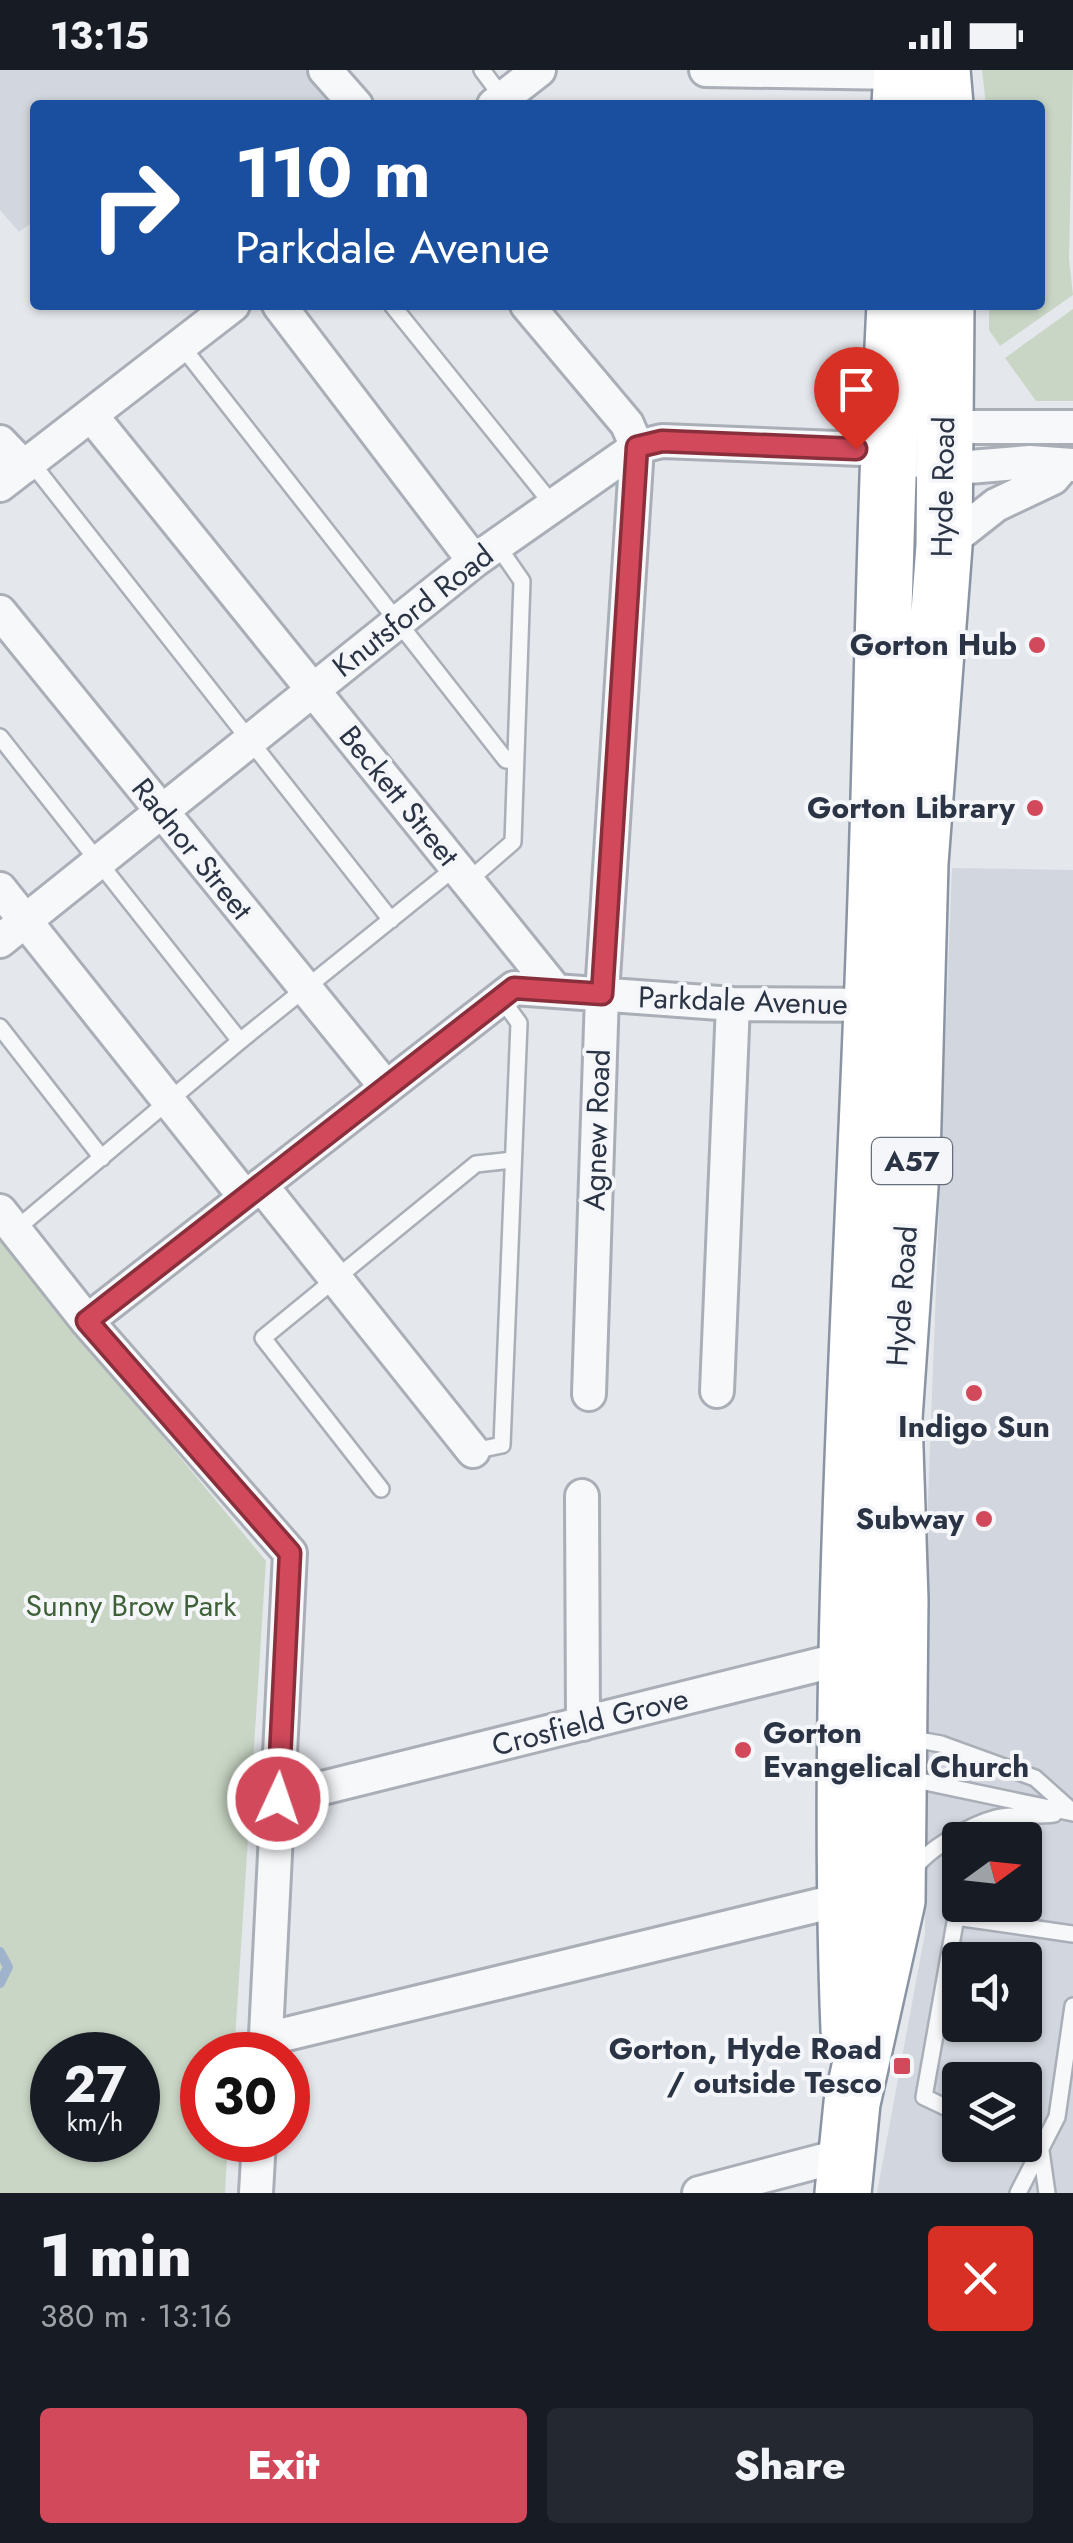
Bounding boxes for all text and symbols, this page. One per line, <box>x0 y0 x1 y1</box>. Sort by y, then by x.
text: 13:15 <box>50 8 149 63</box>
text: 110 m <box>235 122 431 223</box>
icon: right <box>70 140 200 270</box>
text: Parkdale Avenue <box>235 215 550 280</box>
pin <box>814 347 899 450</box>
icon: arrive <box>829 362 884 417</box>
street label: Hyde Road <box>920 416 965 558</box>
street label: Knutsford Road <box>323 534 502 687</box>
place label: Gorton Hub <box>850 623 1017 666</box>
marker: Gorton Hub <box>1026 634 1048 656</box>
street label: Beckett Street <box>329 716 470 876</box>
street label: Radnor Street <box>122 769 264 929</box>
place label: Gorton Library <box>807 786 1015 829</box>
marker: Gorton Library <box>1024 797 1046 819</box>
street label: Parkdale Avenue <box>637 975 849 1026</box>
street label: Agnew Road <box>572 1048 621 1212</box>
road number: A57 <box>872 1138 952 1184</box>
street label: Hyde Road <box>875 1224 928 1368</box>
marker: Indigo Sun <box>963 1382 985 1404</box>
place label: Indigo Sun <box>898 1405 1050 1448</box>
place label: Subway <box>855 1497 964 1540</box>
marker: Subway <box>973 1508 995 1530</box>
park label: Sunny Brow Park <box>25 1584 237 1627</box>
street label: Crosfield Grove <box>487 1676 693 1767</box>
place label: Gorton Evangelical Church <box>763 1711 1029 1788</box>
marker: Gorton Evangelical Church <box>732 1739 754 1761</box>
position arrow <box>226 1747 330 1851</box>
north arrow <box>942 1822 1042 1922</box>
map controls <box>942 1822 1042 2162</box>
button: sound <box>942 1942 1042 2042</box>
place label: Gorton, Hyde Road / outside Tesco <box>609 2027 882 2104</box>
speed limit sign: 30 <box>180 2032 310 2162</box>
text: 27 <box>64 2048 126 2121</box>
marker: Gorton, Hyde Road / outside Tesco <box>891 2055 913 2077</box>
button: layers <box>942 2062 1042 2162</box>
text: km/h <box>67 2104 123 2140</box>
text: 1 min <box>40 2212 192 2299</box>
button: close <box>928 2226 1033 2331</box>
text: 380 m · 13:16 <box>40 2293 232 2339</box>
button: Exit <box>40 2408 527 2523</box>
button: Share <box>547 2408 1033 2523</box>

